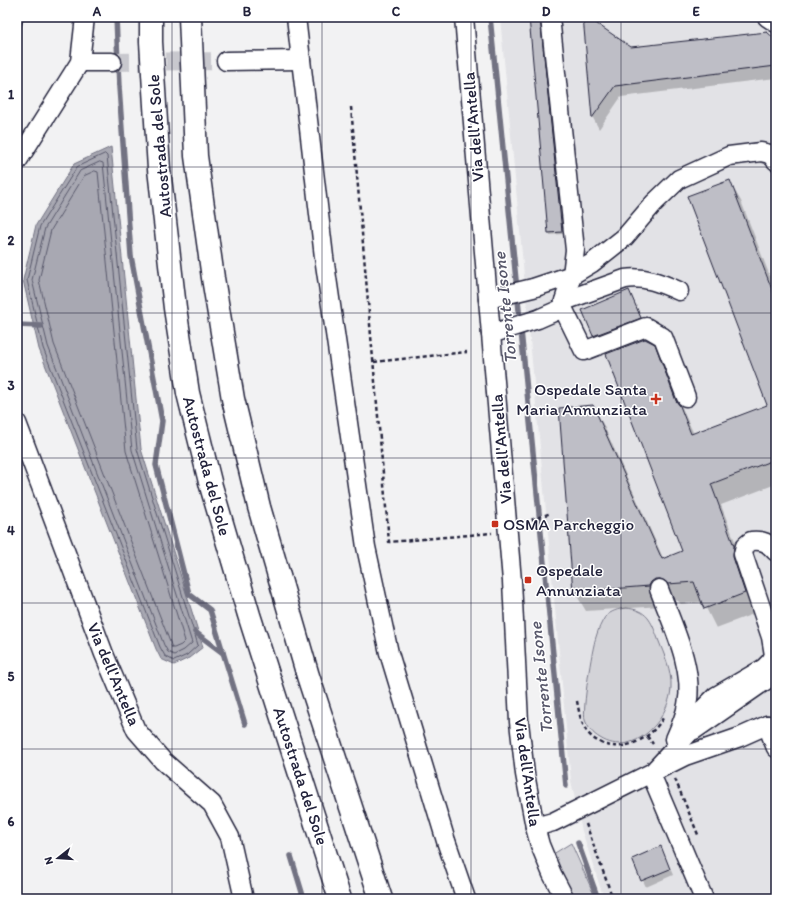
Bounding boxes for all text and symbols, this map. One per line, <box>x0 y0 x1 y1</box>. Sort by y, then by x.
text: A <box>92 4 102 19</box>
text: B <box>243 4 252 19</box>
text: C <box>392 4 401 19</box>
text: D <box>542 4 551 19</box>
text: E <box>692 4 700 19</box>
street label: Via dell'Antella <box>458 71 488 183</box>
street label: Autostrada del Sole <box>143 74 175 218</box>
text: 1 <box>8 87 14 102</box>
text: 2 <box>8 233 15 248</box>
water label: Torrente Isone <box>488 250 522 365</box>
text: 3 <box>7 378 15 393</box>
place label: Ospedale Santa Maria Annunziata <box>516 379 647 419</box>
street label: Via dell'Antella <box>486 393 516 505</box>
marker: Ospedale Santa Maria Annunziata <box>650 393 662 405</box>
street label: Autostrada del Sole <box>179 394 235 538</box>
place label: OSMA Parcheggio <box>503 514 634 534</box>
marker: OSMA Parcheggio <box>490 519 500 529</box>
text: 4 <box>7 523 15 538</box>
place label: Ospedale Annunziata <box>536 560 621 600</box>
marker: Ospedale Annunziata <box>523 575 533 585</box>
street label: Via dell'Antella <box>83 620 145 728</box>
water label: Torrente Isone <box>524 620 558 735</box>
text: 5 <box>8 669 15 684</box>
street label: Autostrada del Sole <box>269 705 333 847</box>
street label: Via dell'Antella <box>510 716 546 828</box>
text: 6 <box>8 814 15 829</box>
north arrow <box>38 838 78 878</box>
text: N <box>42 855 56 866</box>

